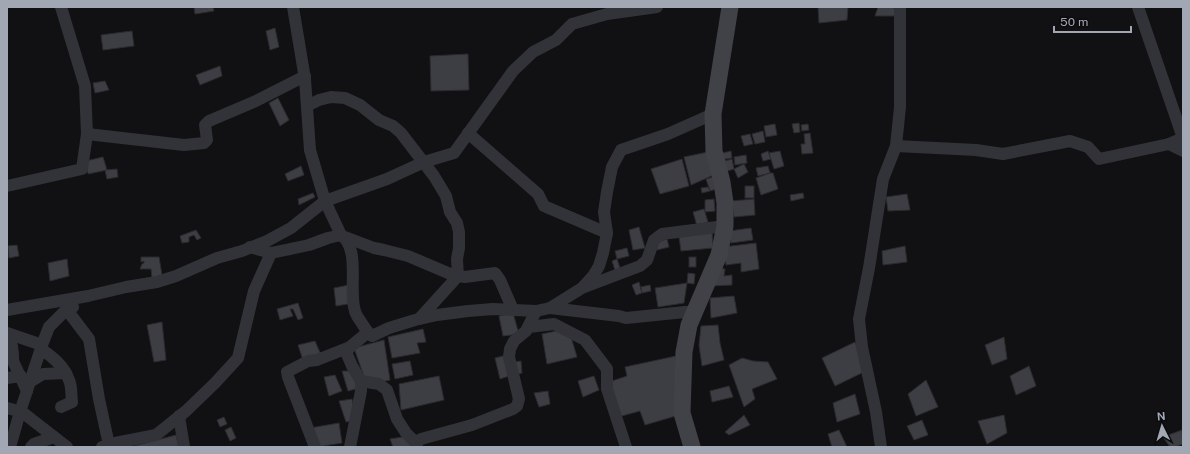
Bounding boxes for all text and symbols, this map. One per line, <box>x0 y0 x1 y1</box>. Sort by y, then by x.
scale bar <box>1054 8 1131 34</box>
text: 50 m <box>1060 15 1088 29</box>
north arrow <box>1142 406 1182 446</box>
text: N <box>1156 410 1166 422</box>

